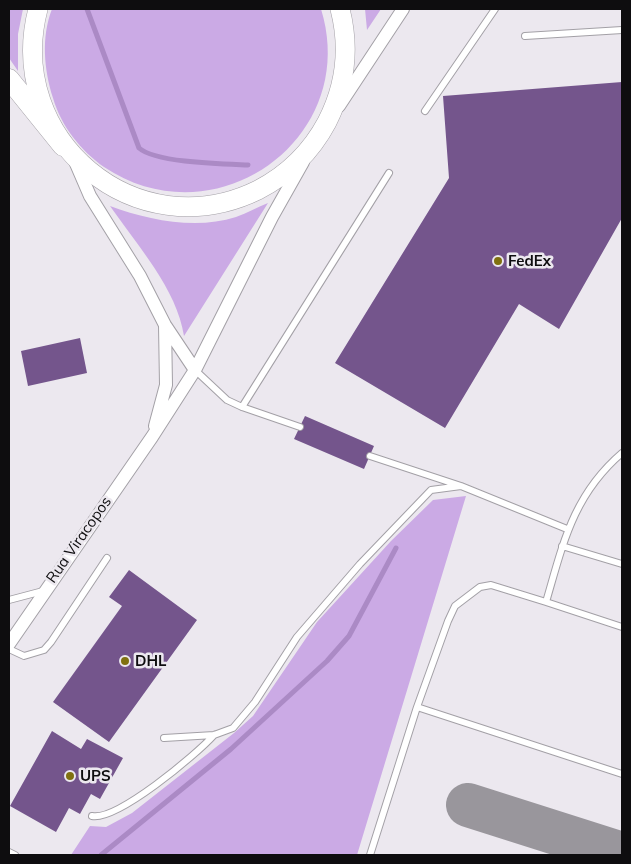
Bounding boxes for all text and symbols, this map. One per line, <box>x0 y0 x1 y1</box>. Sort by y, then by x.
place label: FedEx <box>508 252 551 270</box>
marker: FedEx <box>492 255 504 267</box>
street label: Rua Viracopos <box>43 493 115 587</box>
place label: DHL <box>135 652 166 670</box>
marker: DHL <box>119 655 131 667</box>
place label: UPS <box>80 767 111 785</box>
marker: UPS <box>64 770 76 782</box>

